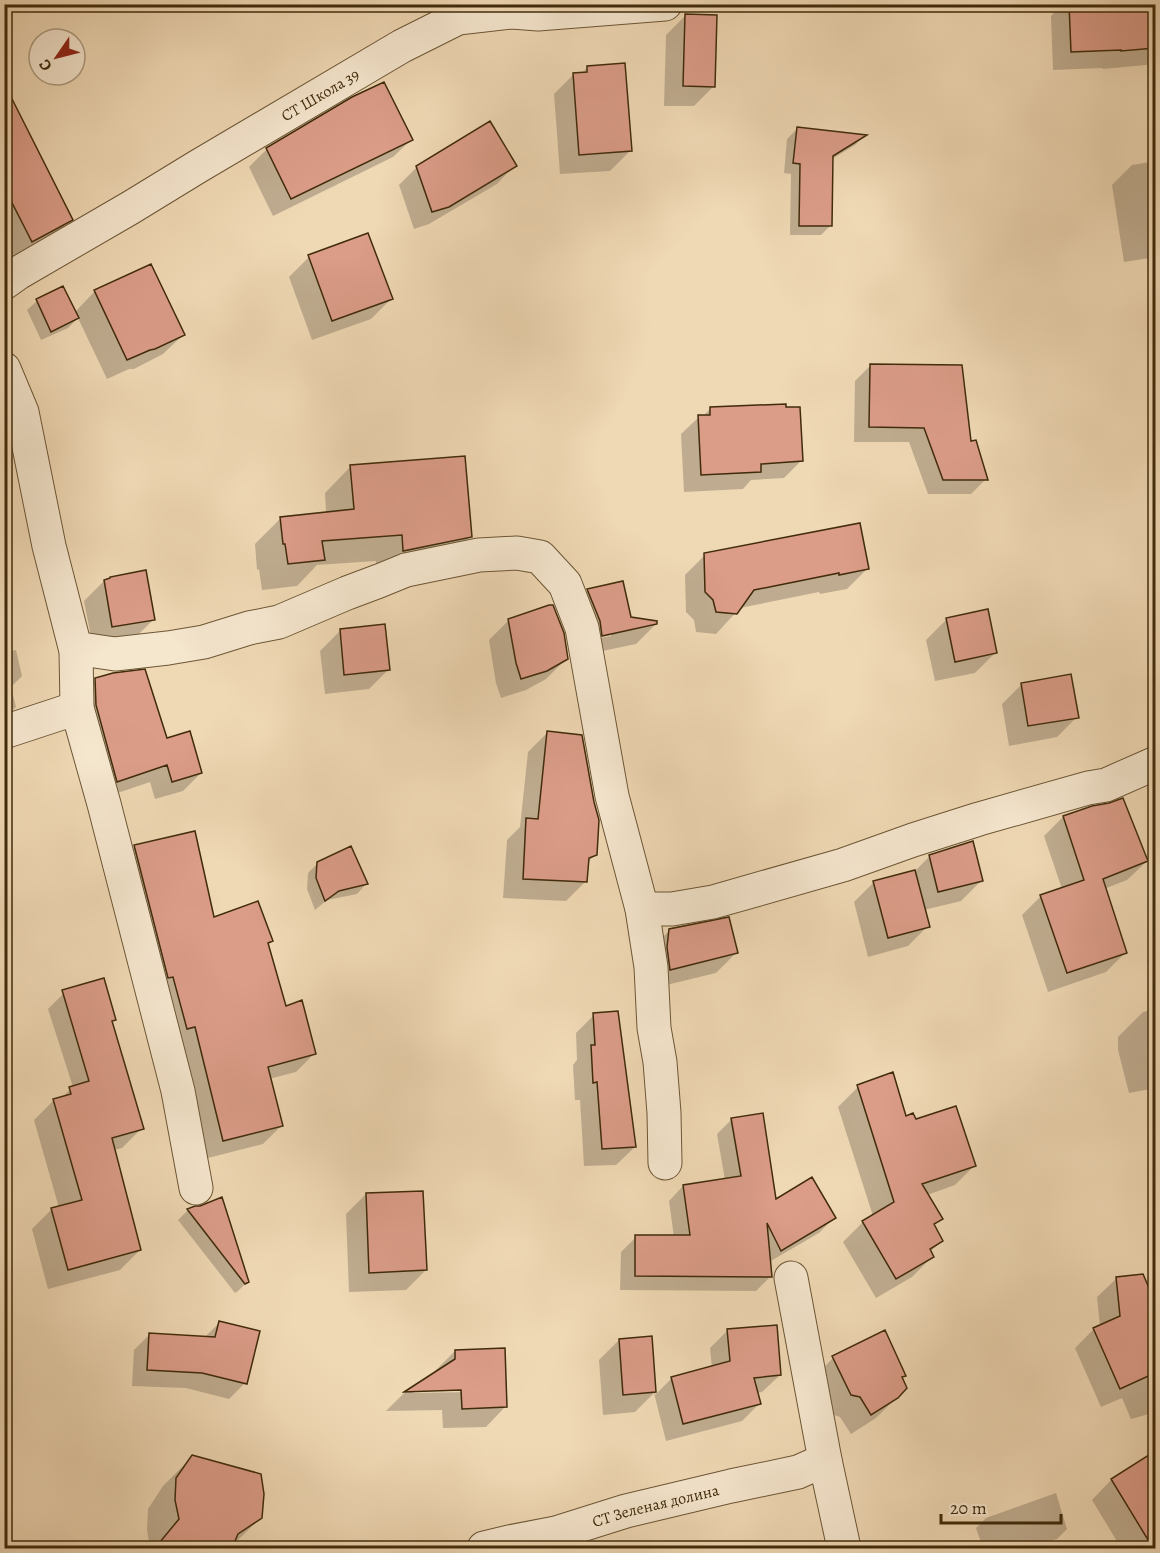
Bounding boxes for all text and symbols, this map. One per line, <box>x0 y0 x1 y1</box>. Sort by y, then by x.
north arrow <box>27 27 87 87</box>
text: С <box>34 55 57 75</box>
street label: СТ Школа 39 <box>277 64 364 127</box>
street label: СТ Зеленая долина <box>589 1479 722 1533</box>
scale bar <box>941 1487 1061 1525</box>
text: 20 m <box>950 1496 987 1520</box>

